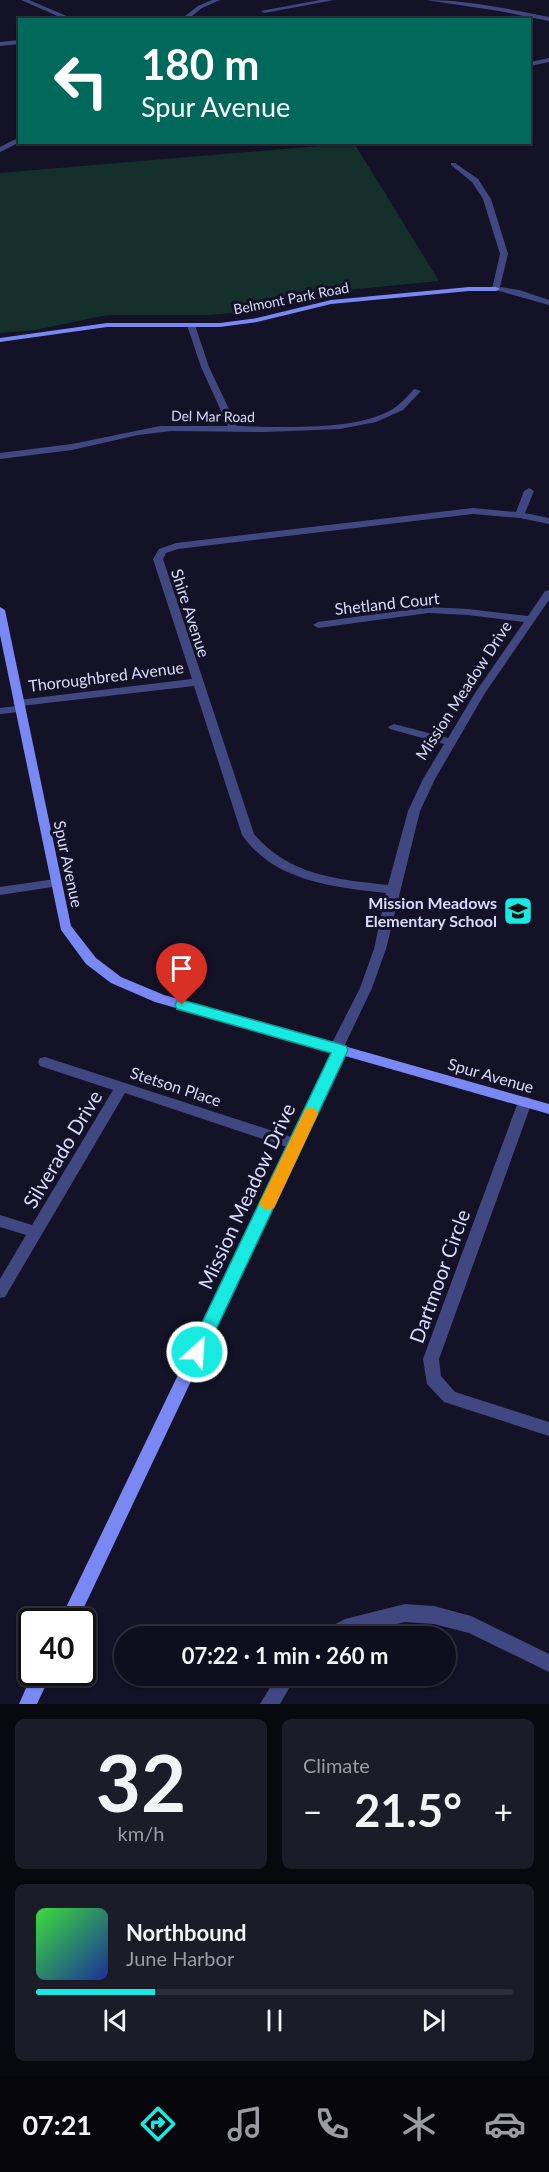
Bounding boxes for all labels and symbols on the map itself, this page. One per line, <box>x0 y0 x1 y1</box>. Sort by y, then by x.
street label: Belmont Park Road <box>232 278 350 318</box>
street label: Del Mar Road <box>171 407 255 425</box>
street label: Shire Avenue <box>168 566 214 660</box>
street label: Shetland Court <box>334 588 441 618</box>
street label: Mission Meadow Drive <box>411 617 515 763</box>
street label: Thoroughbred Avenue <box>27 657 185 695</box>
street label: Spur Avenue <box>51 819 87 909</box>
place label: Mission Meadows Elementary School <box>365 893 497 930</box>
school or university icon: Mission Meadows Elementary School <box>502 895 534 927</box>
pin <box>156 943 207 1005</box>
street label: Spur Avenue <box>446 1054 536 1096</box>
street label: Stetson Place <box>128 1062 224 1110</box>
street label: Silverado Drive <box>17 1086 107 1212</box>
street label: Mission Meadow Drive <box>192 1099 300 1293</box>
street label: Dartmoor Circle <box>404 1206 474 1346</box>
position arrow <box>165 1320 229 1384</box>
speed limit sign: 40 <box>18 1608 96 1686</box>

